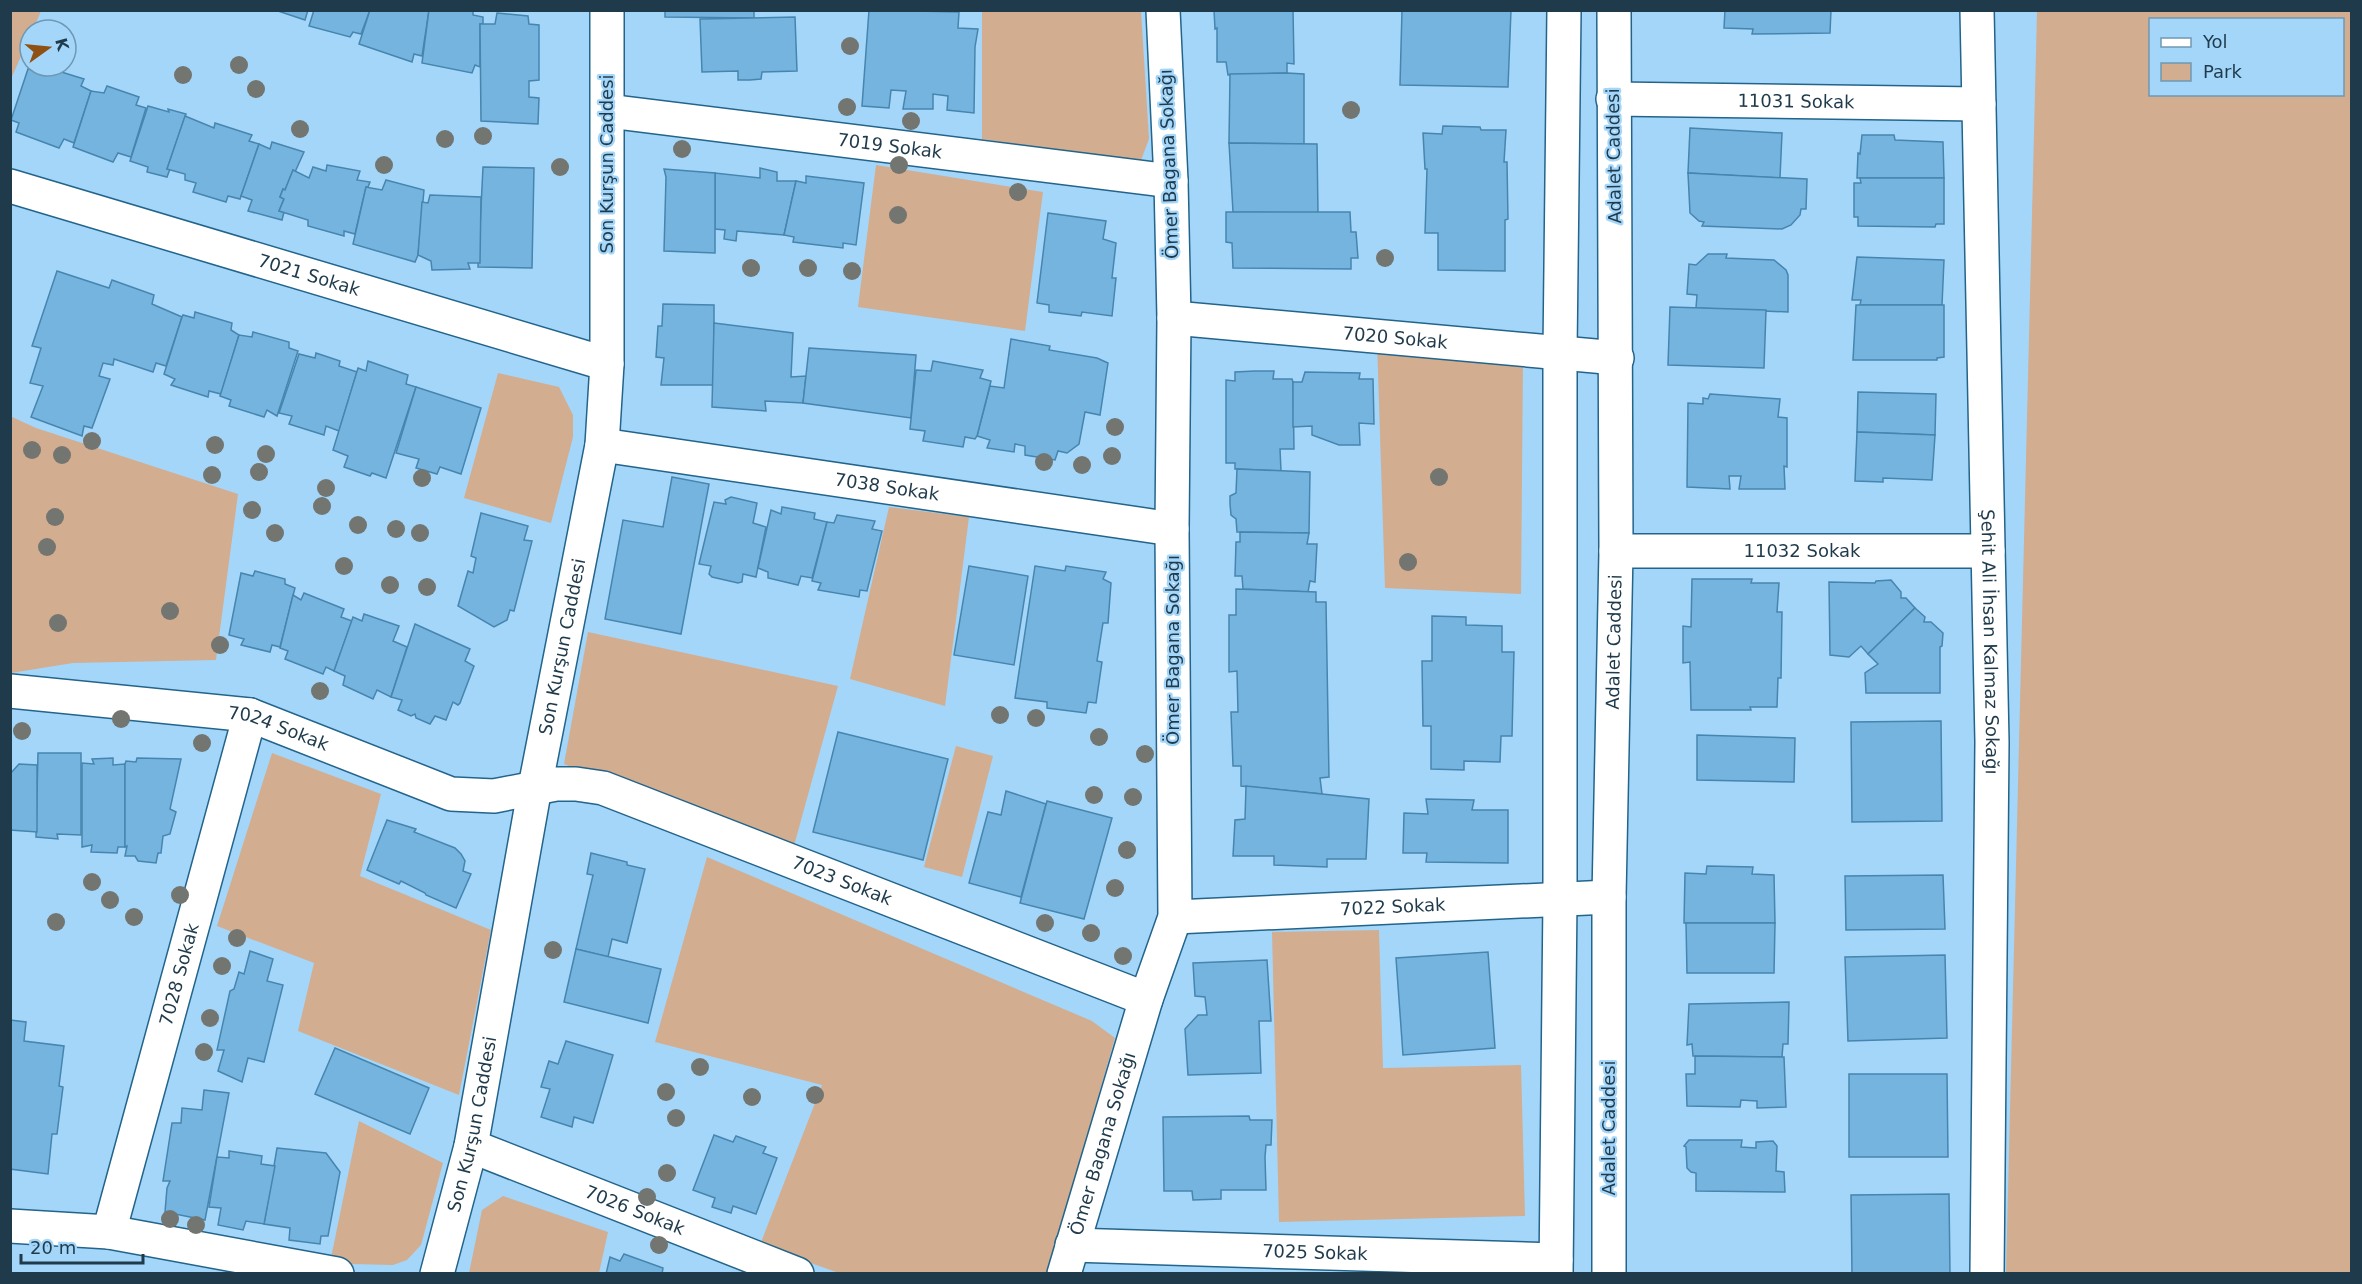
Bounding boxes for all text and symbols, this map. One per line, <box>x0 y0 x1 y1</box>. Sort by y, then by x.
north arrow <box>18 18 78 78</box>
legend <box>2149 18 2344 96</box>
text: Yol <box>2202 31 2228 52</box>
text: K <box>51 36 73 53</box>
text: Park <box>2203 61 2242 82</box>
street label: Ömer Bagana Sokağı <box>1155 69 1182 259</box>
street label: Son Kurşun Caddesi <box>596 74 617 254</box>
street label: Adalet Caddesi <box>1602 88 1625 224</box>
street label: 11031 Sokak <box>1737 90 1855 112</box>
street label: 7019 Sokak <box>836 129 944 163</box>
street label: 7021 Sokak <box>256 250 363 300</box>
street label: 7020 Sokak <box>1342 322 1449 353</box>
street label: 7038 Sokak <box>833 468 941 505</box>
street label: Şehit Ali İhsan Kalmaz Sokağı <box>1977 509 2003 775</box>
street label: 11032 Sokak <box>1743 540 1861 561</box>
street label: Ömer Bagana Sokağı <box>1162 555 1183 745</box>
street label: Son Kurşun Caddesi <box>534 557 590 737</box>
street label: Adalet Caddesi <box>1602 574 1626 710</box>
street label: 7024 Sokak <box>227 702 332 755</box>
street label: 7023 Sokak <box>789 851 896 909</box>
street label: 7022 Sokak <box>1340 894 1447 919</box>
street label: 7028 Sokak <box>155 920 203 1028</box>
street label: Son Kurşun Caddesi <box>443 1035 500 1214</box>
street label: Ömer Bagana Sokağı <box>1065 1049 1140 1238</box>
street label: Adalet Caddesi <box>1598 1060 1619 1196</box>
street label: 7026 Sokak <box>582 1181 689 1239</box>
scale bar <box>21 1227 142 1265</box>
text: 20 m <box>30 1237 76 1258</box>
street label: 7025 Sokak <box>1262 1240 1369 1264</box>

